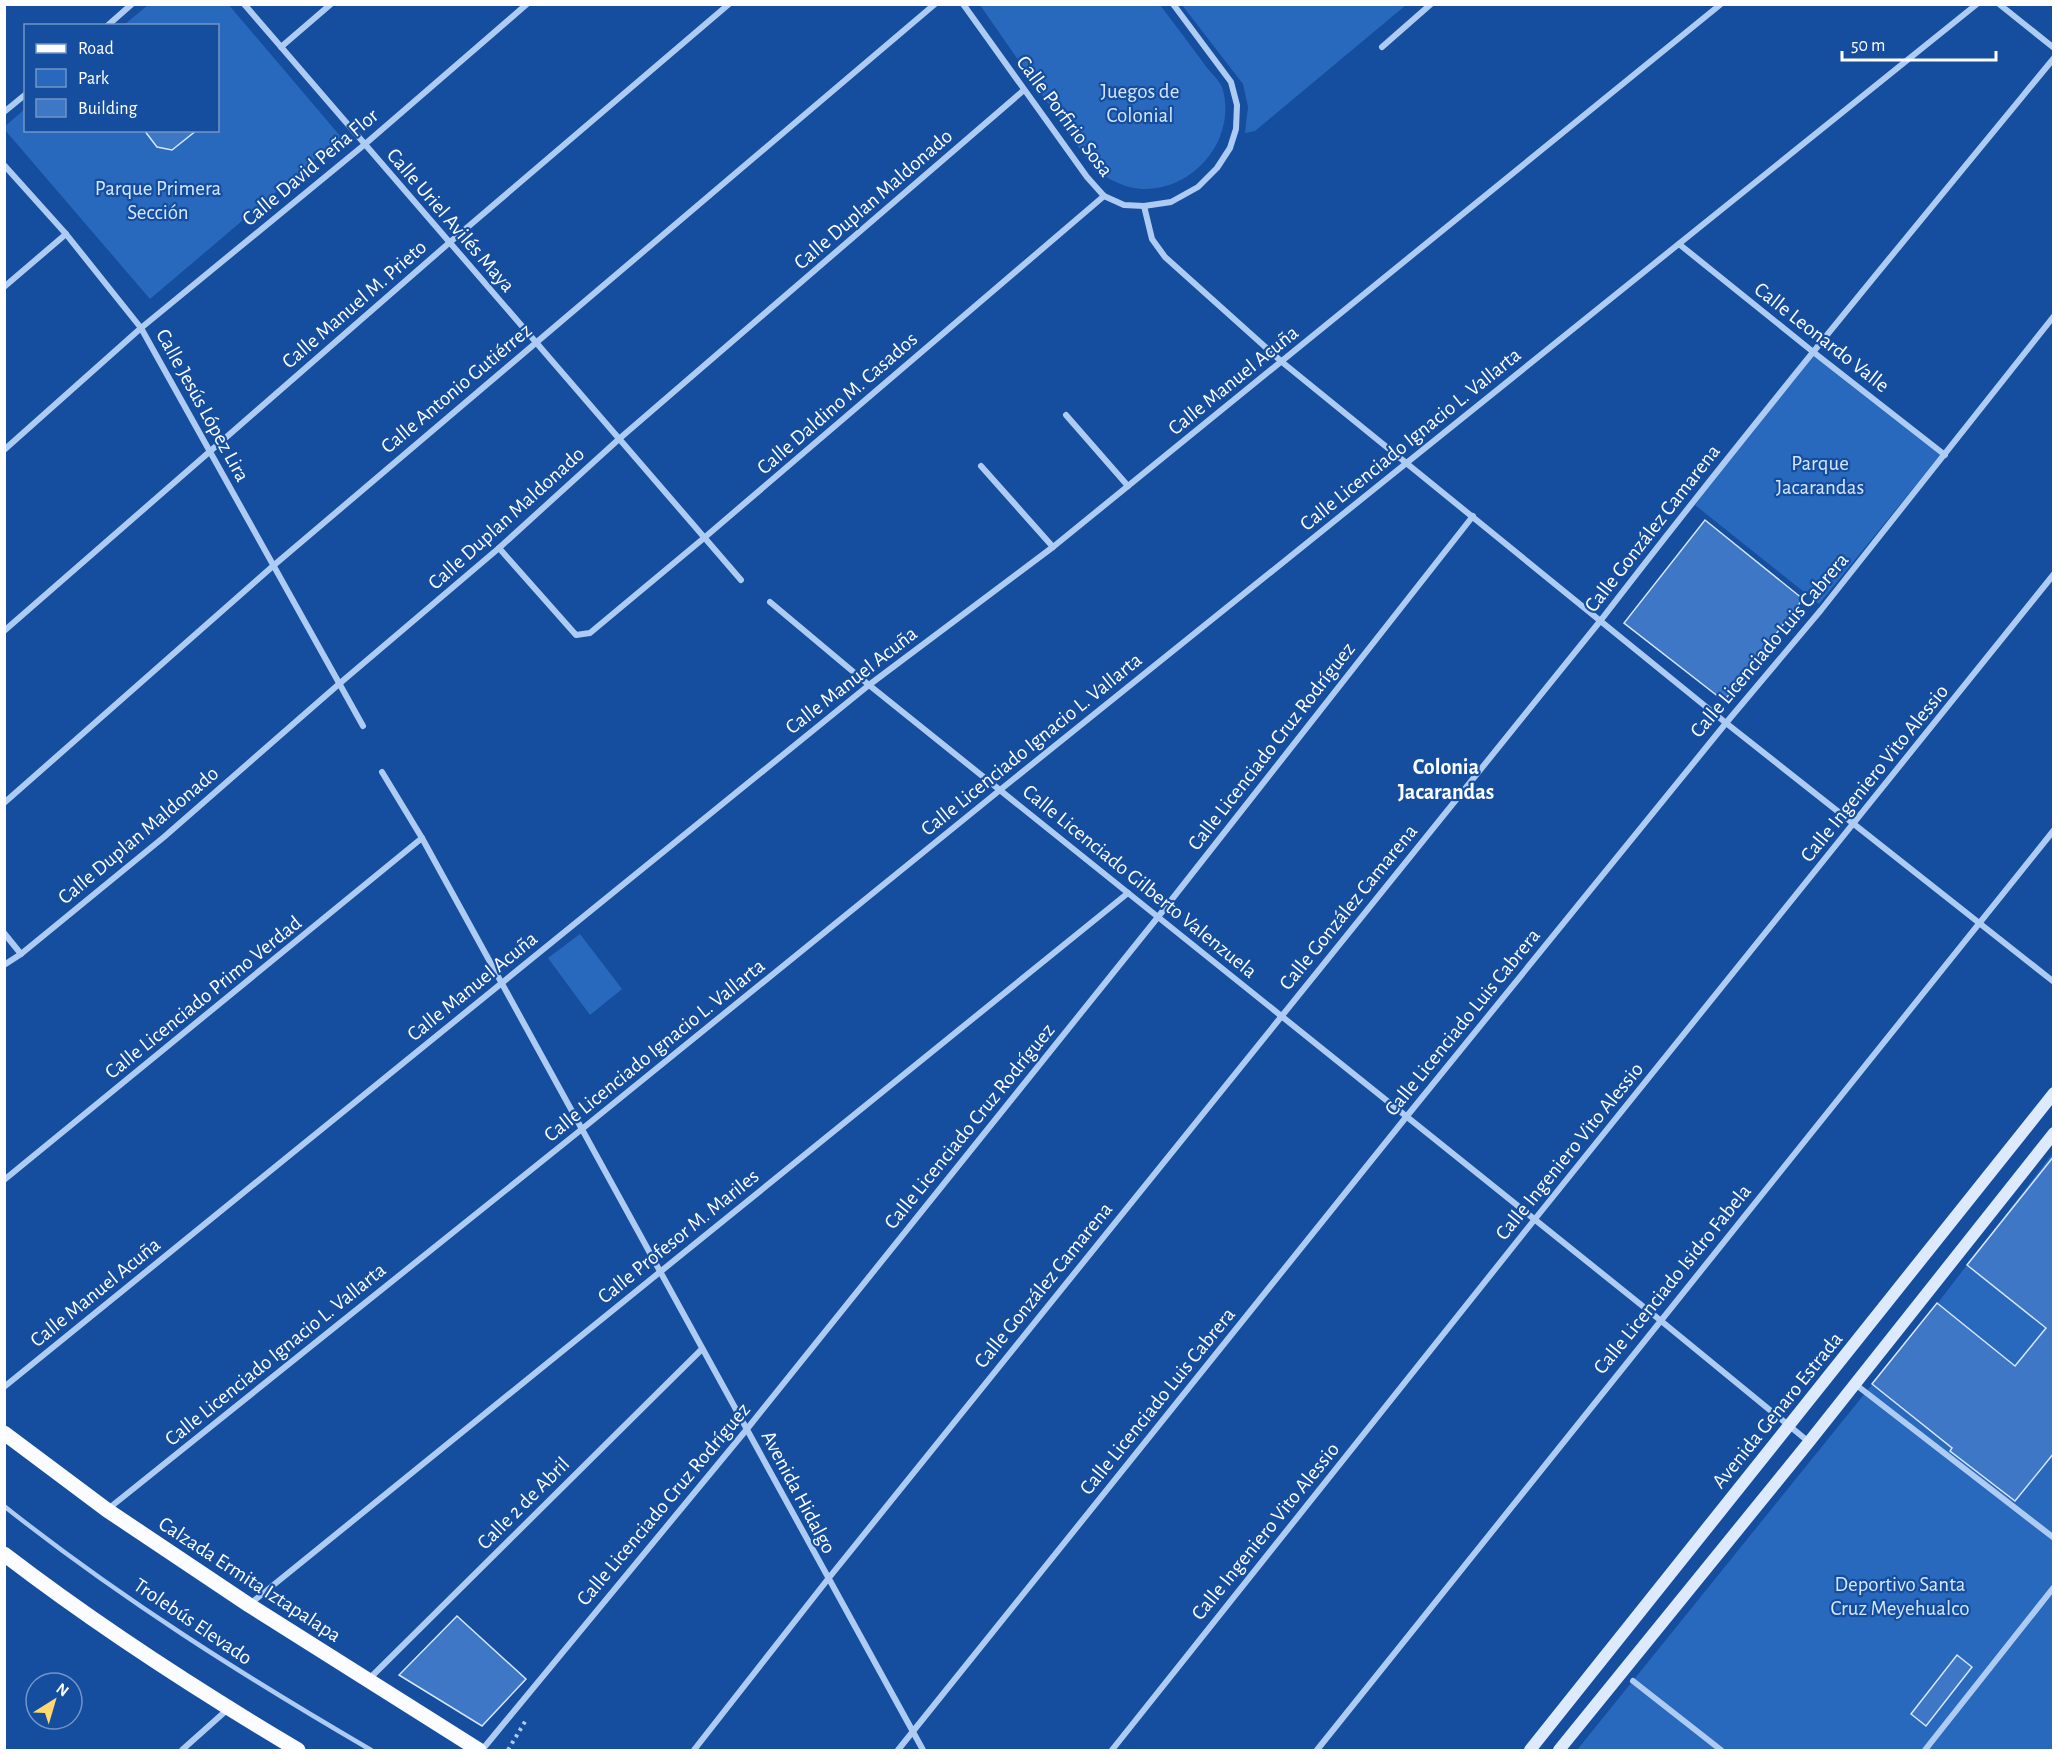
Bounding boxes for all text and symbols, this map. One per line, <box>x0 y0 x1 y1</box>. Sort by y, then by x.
legend <box>24 24 219 132</box>
scale bar <box>1842 24 1996 62</box>
text: 50 m <box>1851 37 1885 55</box>
text: Road <box>78 40 114 58</box>
street label: Calle Porfirio Sosa <box>1012 52 1117 181</box>
text: Park <box>78 70 110 88</box>
park label: Juegos de Colonial <box>1101 81 1179 126</box>
text: Building <box>78 100 138 118</box>
street label: Calle David Peña Flor <box>238 104 382 230</box>
street label: Calle Duplan Maldonado <box>790 125 956 274</box>
street label: Calle Uriel Avilés Maya <box>383 144 519 296</box>
park label: Parque Primera Sección <box>95 178 222 223</box>
street label: Calle Manuel M. Prieto <box>278 236 430 373</box>
street label: Calle Leonardo Valle <box>1750 278 1893 396</box>
street label: Calle Antonio Gutiérrez <box>377 319 536 457</box>
street label: Calle Manuel Acuña <box>1164 321 1303 439</box>
street label: Calle Jesús López Lira <box>152 325 253 485</box>
street label: Calle Daldino M. Casados <box>753 328 922 479</box>
street label: Calle Licenciado Ignacio L. Vallarta <box>1296 344 1525 535</box>
street label: Calle González Camarena <box>1581 440 1724 616</box>
street label: Calle Duplan Maldonado <box>424 443 588 594</box>
park label: Parque Jacarandas <box>1776 453 1864 498</box>
street label: Calle Licenciado Luis Cabrera <box>1686 549 1853 742</box>
street label: Calle Manuel Acuña <box>782 622 921 738</box>
street label: Calle Licenciado Cruz Rodríguez <box>1184 638 1359 854</box>
street label: Calle Licenciado Ignacio L. Vallarta <box>917 649 1146 840</box>
street label: Calle Ingeniero Vito Alessio <box>1797 681 1952 866</box>
district label: Colonia Jacarandas <box>1398 756 1494 803</box>
street label: Calle Duplan Maldonado <box>54 762 222 908</box>
street label: Calle Licenciado Gilberto Valenzuela <box>1019 781 1261 982</box>
street label: Calle González Camarena <box>1275 820 1422 994</box>
street label: Calle Licenciado Primo Verdad <box>101 912 306 1083</box>
street label: Calle Licenciado Luis Cabrera <box>1381 925 1544 1120</box>
street label: Calle Manuel Acuña <box>403 927 542 1045</box>
street label: Calle Licenciado Ignacio L. Vallarta <box>540 955 769 1146</box>
street label: Calle Licenciado Cruz Rodríguez <box>880 1020 1059 1233</box>
street label: Calle Ingeniero Vito Alessio <box>1492 1059 1647 1244</box>
street label: Calle Profesor M. Mariles <box>594 1165 763 1308</box>
street label: Calle Licenciado Isidro Fabela <box>1590 1180 1755 1378</box>
street label: Calle González Camarena <box>970 1198 1117 1372</box>
street label: Calle Manuel Acuña <box>26 1233 165 1351</box>
street label: Calle Licenciado Ignacio L. Vallarta <box>161 1259 390 1450</box>
street label: Calle Licenciado Luis Cabrera <box>1076 1304 1239 1499</box>
street label: Avenida Genaro Estrada <box>1708 1328 1847 1492</box>
street label: Calle Licenciado Cruz Rodríguez <box>573 1399 754 1610</box>
street label: Avenida Hidalgo <box>757 1427 840 1557</box>
street label: Calle Ingeniero Vito Alessio <box>1188 1439 1343 1624</box>
street label: Calle 2 de Abril <box>473 1453 574 1554</box>
street label: Calzada Ermita Iztapalapa <box>155 1513 345 1646</box>
street label: Trolebús Elevado <box>130 1574 256 1669</box>
park label: Deportivo Santa Cruz Meyehualco <box>1830 1574 1970 1619</box>
north arrow <box>24 1671 84 1731</box>
text: N <box>53 1680 72 1700</box>

